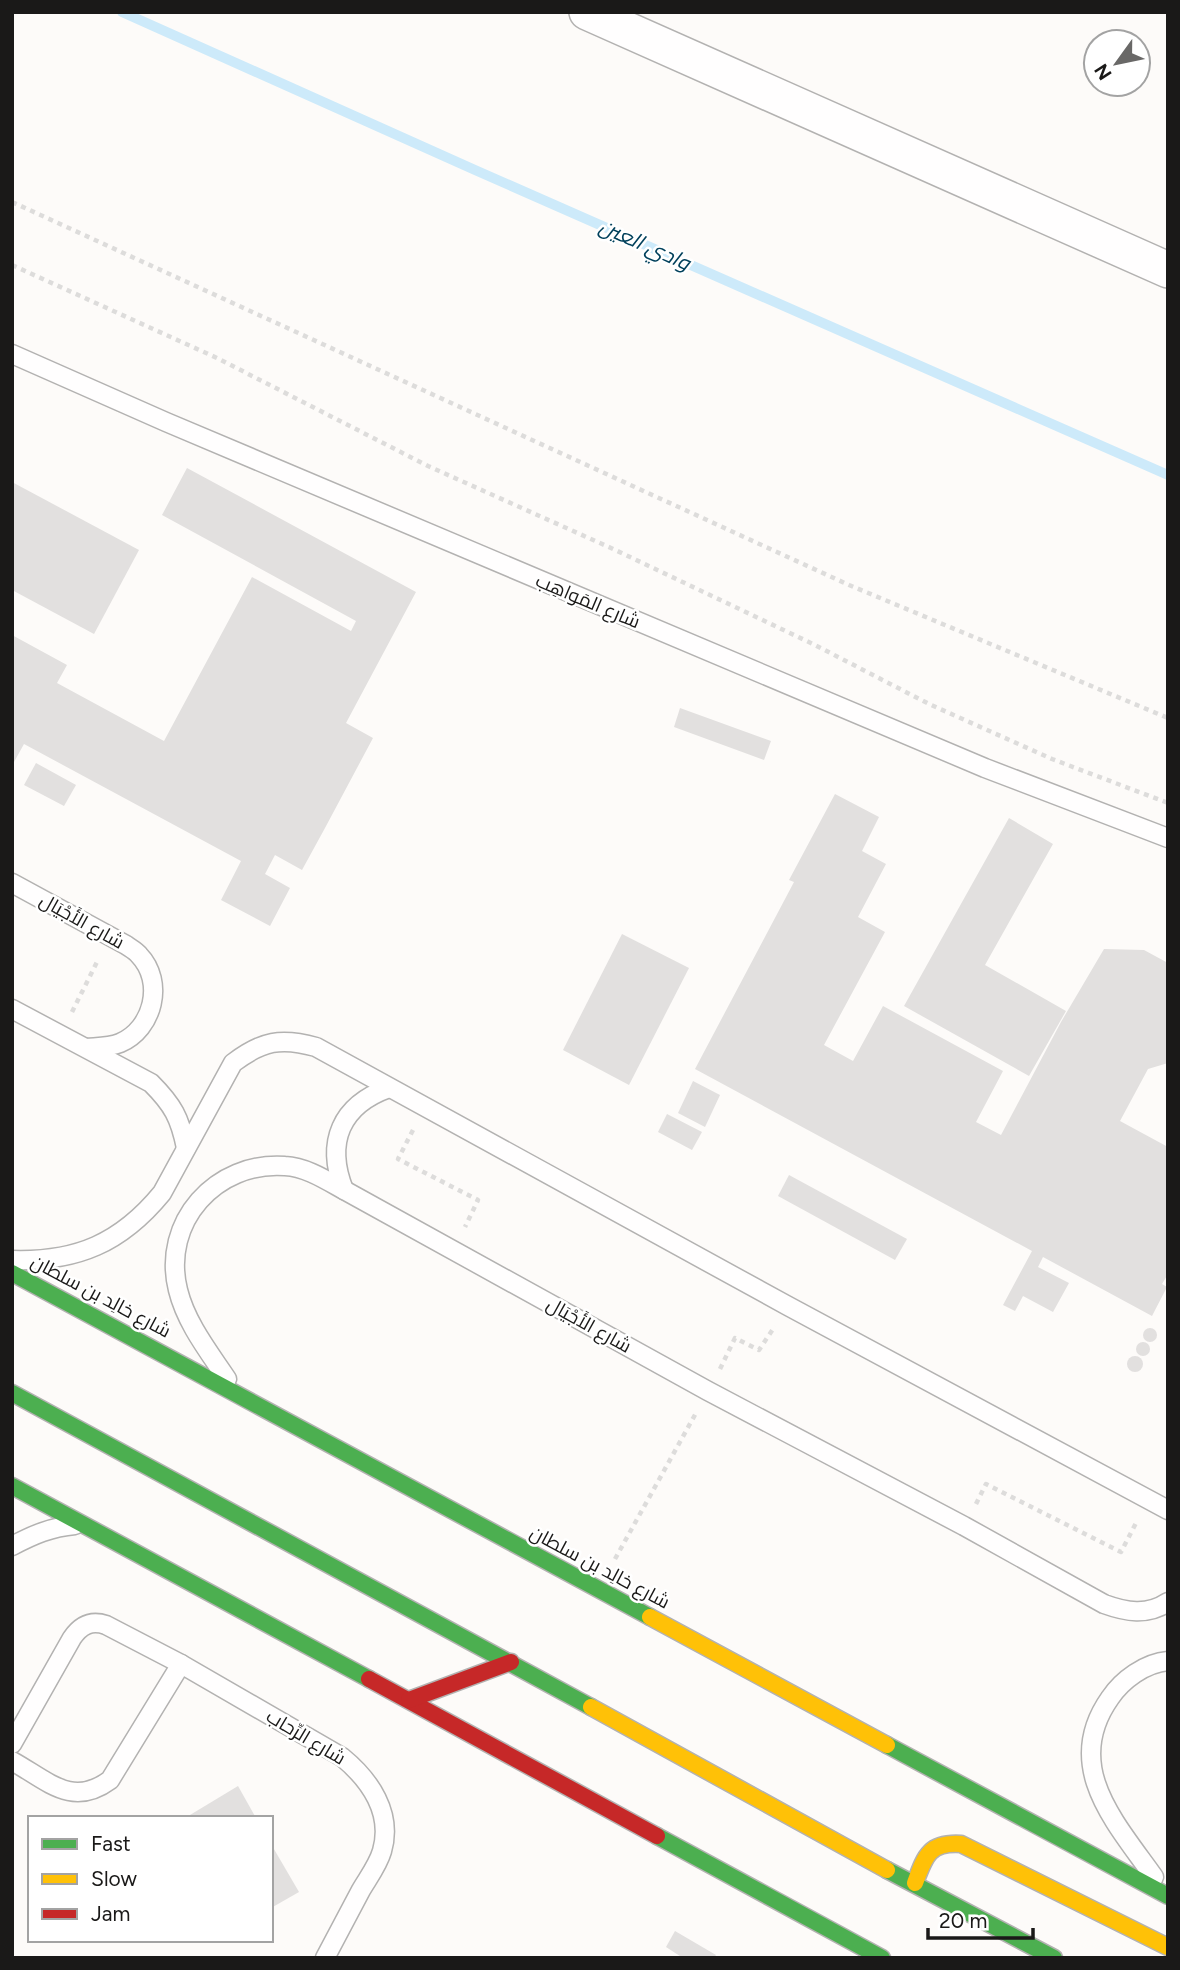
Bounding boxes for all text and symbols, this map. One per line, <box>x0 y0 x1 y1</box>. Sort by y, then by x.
north arrow <box>1082 28 1152 98</box>
text: N <box>1090 60 1117 84</box>
water label: وادي العين <box>594 213 696 280</box>
street label: شارع المَواهِب <box>531 569 644 635</box>
street label: شارع الأَجْيَال <box>35 888 128 955</box>
street label: شارع خالِد بن سلطان <box>26 1250 175 1344</box>
street label: شارع الأَجْيَال <box>542 1292 635 1359</box>
street label: شارع خالِد بن سلطان <box>525 1521 674 1615</box>
street label: شارع الرِّحاب <box>261 1704 350 1771</box>
legend <box>28 1816 273 1942</box>
text: Fast <box>91 1831 131 1856</box>
text: Slow <box>91 1866 137 1891</box>
scale bar <box>928 1896 1033 1940</box>
text: Jam <box>91 1901 130 1926</box>
text: 20 m <box>939 1908 987 1933</box>

